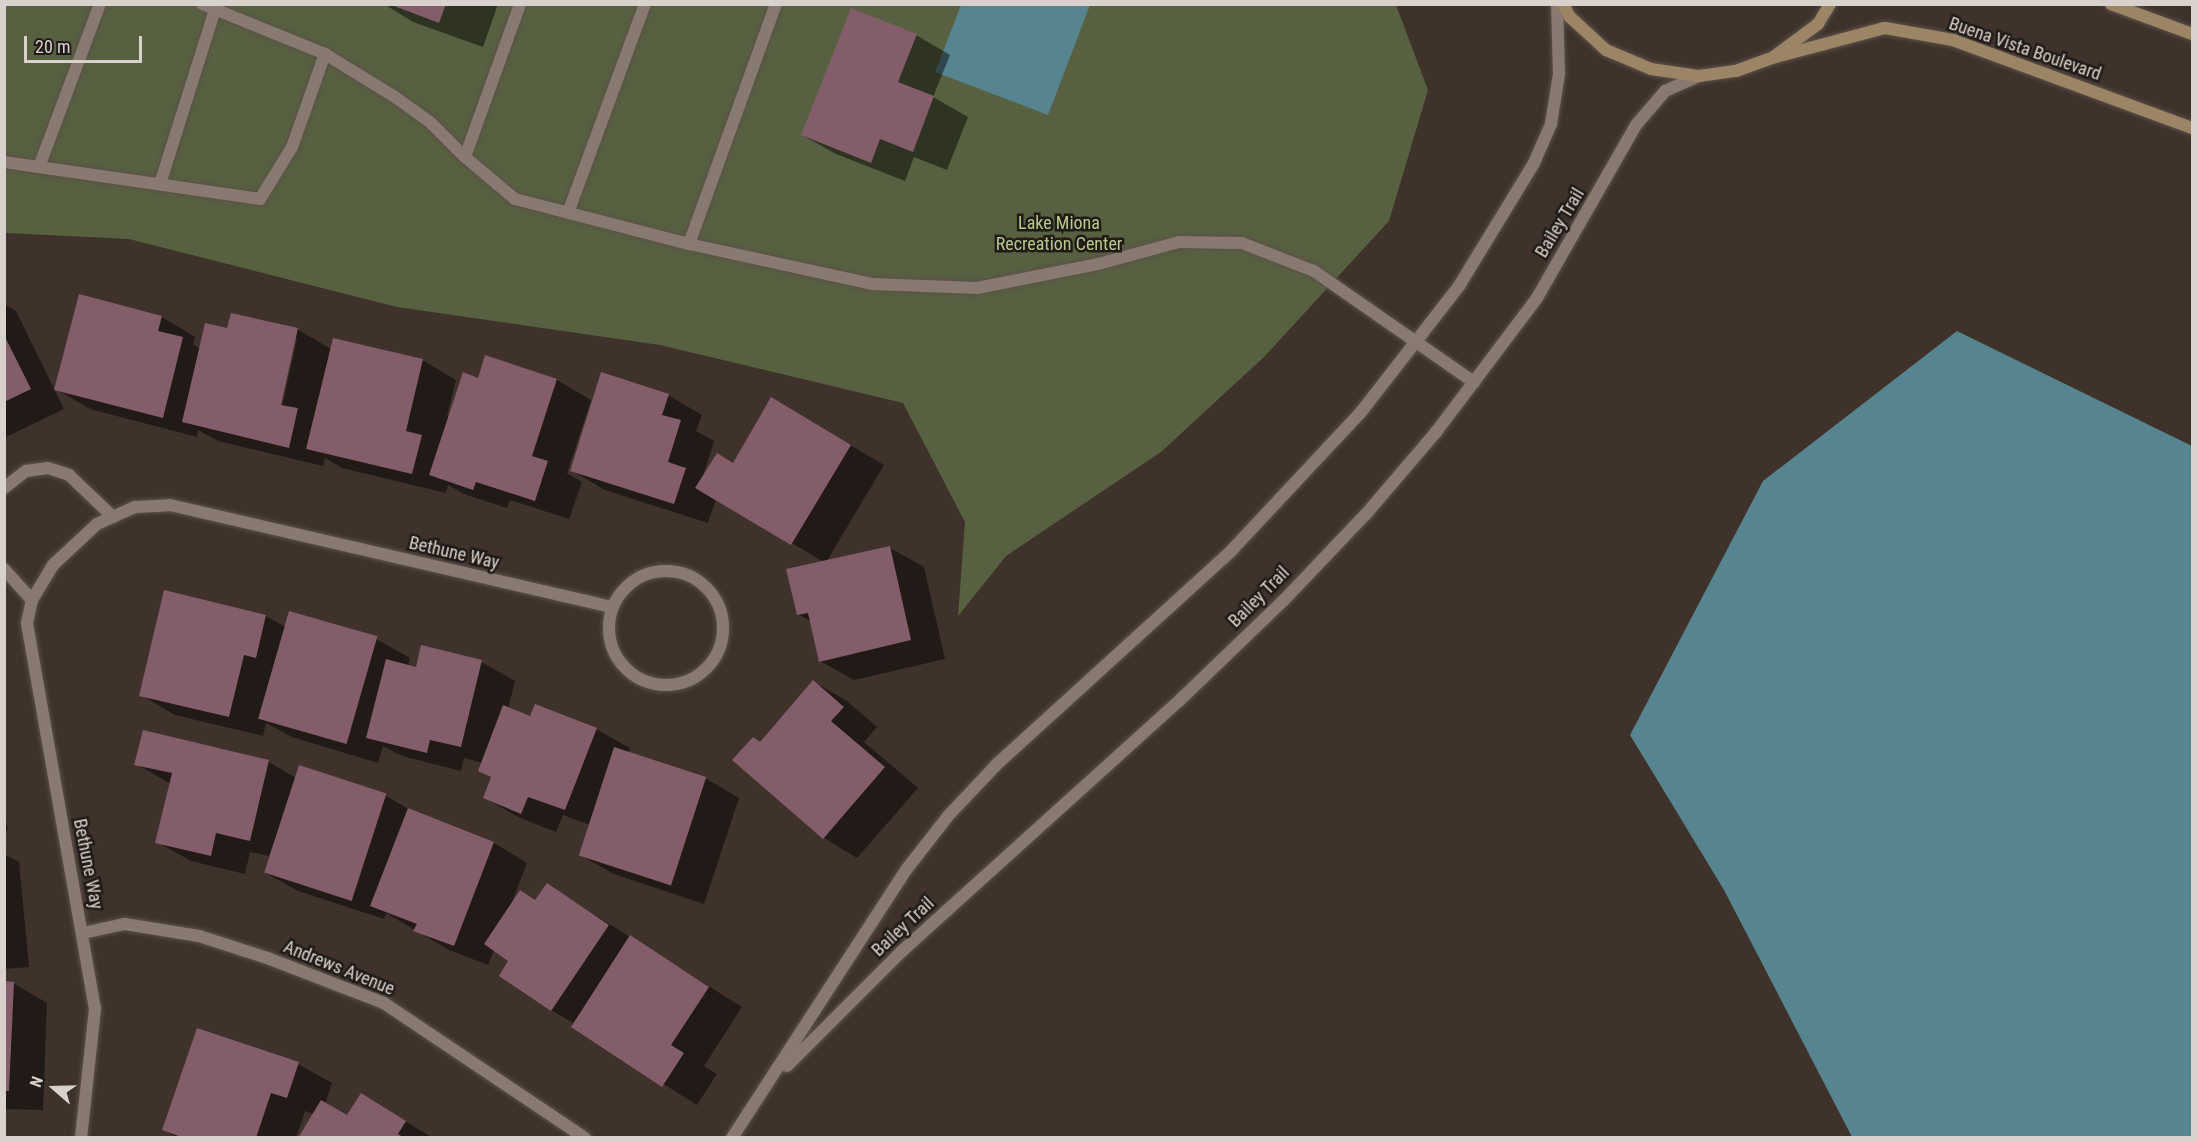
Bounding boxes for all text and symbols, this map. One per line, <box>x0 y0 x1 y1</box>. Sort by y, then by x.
street label: Buena Vista Boulevard <box>1946 13 2104 85</box>
scale bar <box>27 24 146 62</box>
text: 20 m <box>35 36 70 57</box>
street label: Bailey Trail <box>1531 184 1589 262</box>
park label: Lake Miona Recreation Center <box>996 213 1122 256</box>
street label: Bethune Way <box>407 532 501 574</box>
street label: Bailey Trail <box>1224 562 1294 632</box>
street label: Bethune Way <box>69 817 107 911</box>
street label: Bailey Trail <box>867 893 939 961</box>
street label: Andrews Avenue <box>280 936 398 1000</box>
north arrow <box>24 1058 84 1118</box>
text: N <box>26 1074 47 1090</box>

